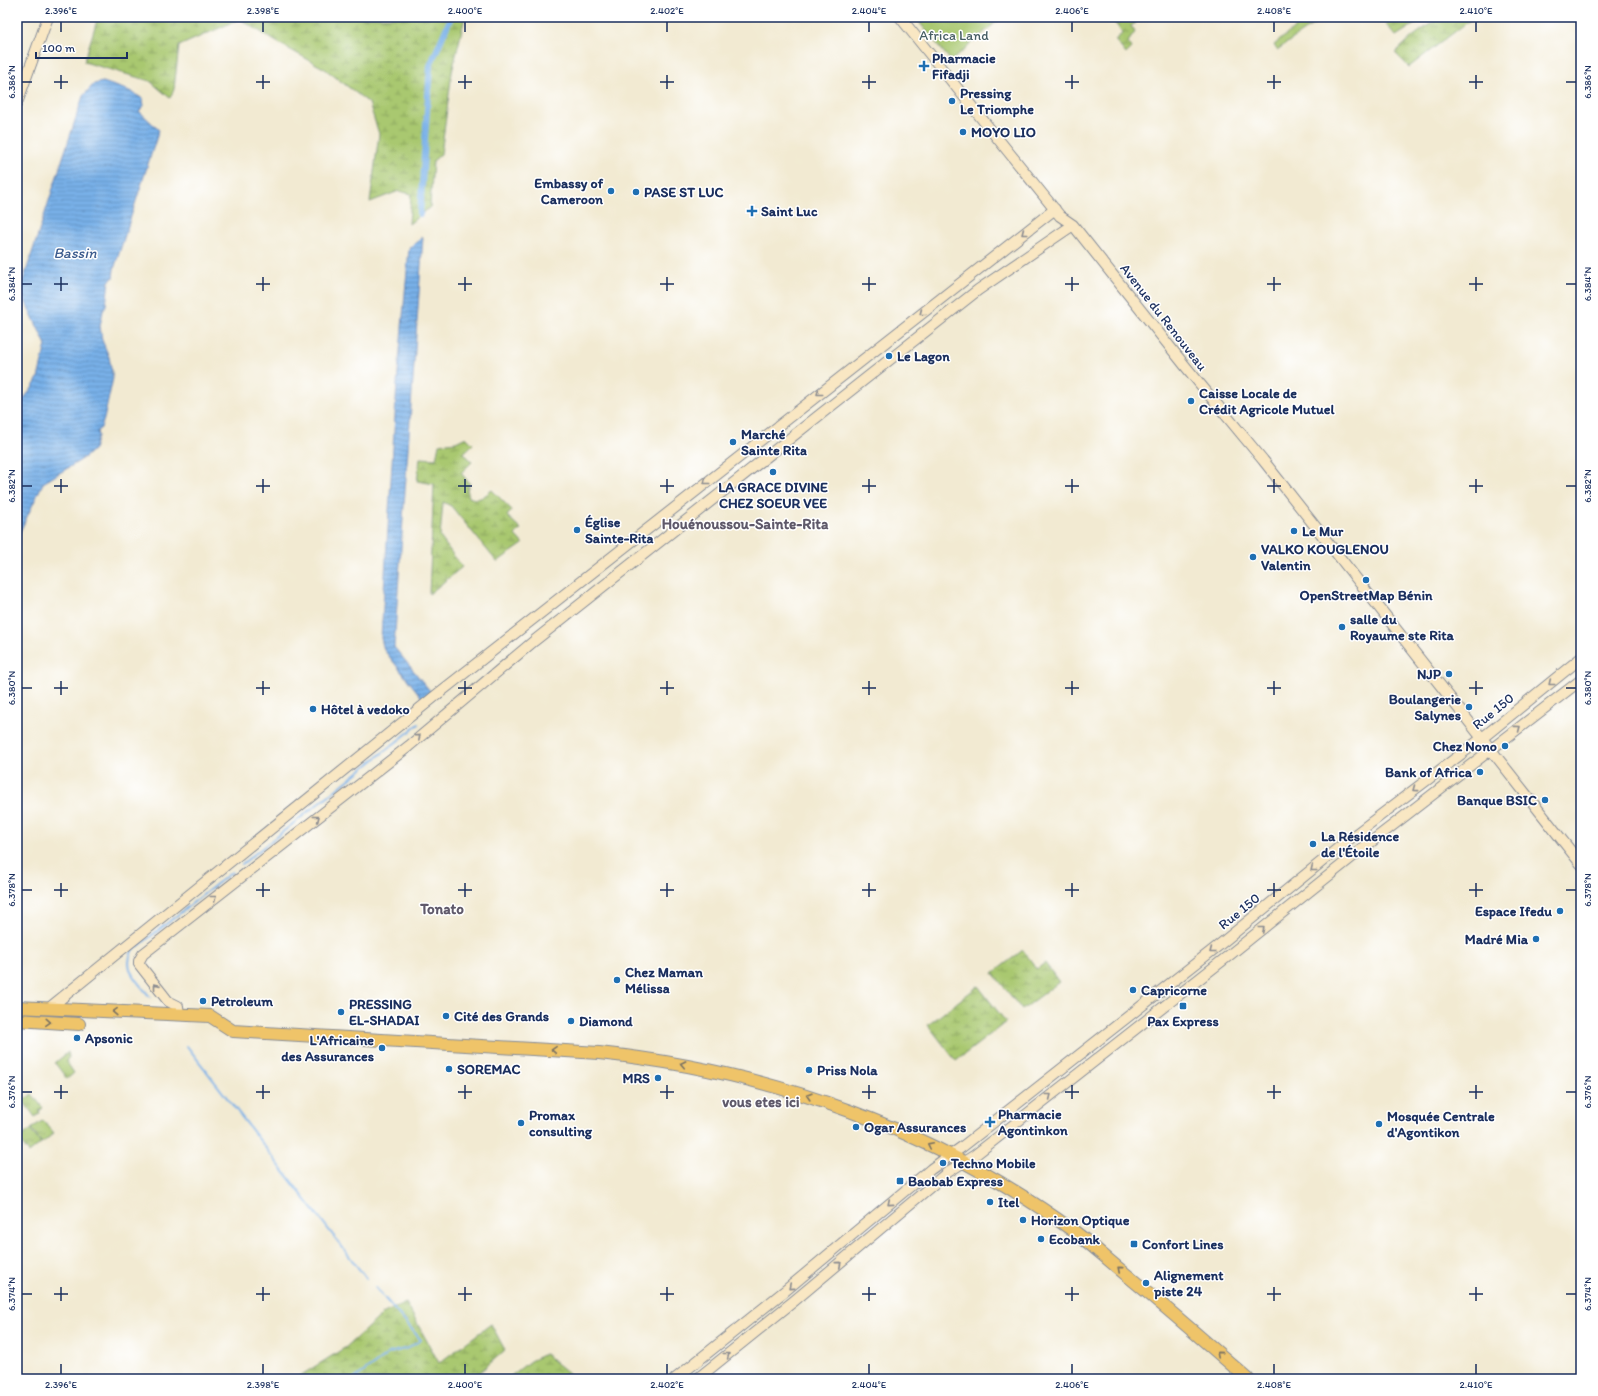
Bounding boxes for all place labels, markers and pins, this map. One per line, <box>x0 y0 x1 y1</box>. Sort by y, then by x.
place label: Pharmacie Fifadji <box>932 50 996 83</box>
marker: Pharmacie Fifadji <box>919 61 929 71</box>
place label: Pressing Le Triomphe <box>960 85 1034 118</box>
marker: Pressing Le Triomphe <box>947 96 957 106</box>
place label: MOYO LIO <box>971 124 1036 141</box>
marker: MOYO LIO <box>958 127 968 137</box>
place label: Embassy of Cameroon <box>534 175 604 208</box>
place label: PASE ST LUC <box>644 184 724 201</box>
marker: Embassy of Cameroon <box>606 186 616 196</box>
marker: PASE ST LUC <box>631 187 641 197</box>
place label: Saint Luc <box>761 203 818 220</box>
marker: Saint Luc <box>746 205 758 217</box>
place label: Le Lagon <box>897 348 950 365</box>
marker: Le Lagon <box>884 351 894 361</box>
place label: Caisse Locale de Crédit Agricole Mutuel <box>1199 385 1335 418</box>
marker: Caisse Locale de Crédit Agricole Mutuel <box>1186 396 1196 406</box>
place label: Marché Sainte Rita <box>741 426 807 459</box>
marker: Marché Sainte Rita <box>728 437 738 447</box>
marker: LA GRACE DIVINE CHEZ SOEUR VEE <box>768 467 778 477</box>
place label: LA GRACE DIVINE CHEZ SOEUR VEE <box>718 479 828 512</box>
place label: Église Sainte-Rita <box>585 514 654 547</box>
place label: Le Mur <box>1302 523 1344 540</box>
marker: Église Sainte-Rita <box>572 525 582 535</box>
marker: Le Mur <box>1289 526 1299 536</box>
place label: VALKO KOUGLENOU Valentin <box>1261 541 1389 574</box>
marker: VALKO KOUGLENOU Valentin <box>1248 552 1258 562</box>
marker: OpenStreetMap Bénin <box>1361 575 1371 585</box>
place label: OpenStreetMap Bénin <box>1300 587 1433 604</box>
place label: salle du Royaume ste Rita <box>1350 611 1454 644</box>
marker: salle du Royaume ste Rita <box>1337 622 1347 632</box>
place label: NJP <box>1417 666 1442 683</box>
marker: NJP <box>1444 669 1454 679</box>
place label: Boulangerie Salynes <box>1389 691 1461 724</box>
place label: Hôtel à vedoko <box>321 701 410 718</box>
marker: Boulangerie Salynes <box>1464 702 1474 712</box>
marker: Hôtel à vedoko <box>308 704 318 714</box>
place label: Chez Nono <box>1433 738 1497 755</box>
marker: Chez Nono <box>1500 741 1510 751</box>
place label: Bank of Africa <box>1385 764 1473 781</box>
marker: Bank of Africa <box>1475 767 1485 777</box>
place label: Banque BSIC <box>1457 792 1537 809</box>
marker: Banque BSIC <box>1540 795 1550 805</box>
place label: La Résidence de l'Étoile <box>1321 828 1399 861</box>
marker: La Résidence de l'Étoile <box>1308 839 1318 849</box>
place label: Espace Ifedu <box>1475 903 1552 920</box>
marker: Espace Ifedu <box>1555 906 1565 916</box>
place label: Madré Mia <box>1465 931 1529 948</box>
marker: Madré Mia <box>1531 934 1541 944</box>
place label: Chez Maman Mélissa <box>625 964 703 997</box>
marker: Chez Maman Mélissa <box>612 975 622 985</box>
place label: Capricorne <box>1141 982 1207 999</box>
marker: Capricorne <box>1128 985 1138 995</box>
place label: Petroleum <box>211 993 273 1010</box>
marker: Petroleum <box>198 996 208 1006</box>
place label: PRESSING EL-SHADAI <box>349 996 419 1029</box>
marker: Pax Express <box>1178 1001 1188 1011</box>
marker: PRESSING EL-SHADAI <box>336 1007 346 1017</box>
place label: Cité des Grands <box>454 1008 549 1025</box>
marker: Cité des Grands <box>441 1011 451 1021</box>
place label: Diamond <box>579 1013 633 1030</box>
place label: Pax Express <box>1147 1013 1219 1030</box>
marker: Diamond <box>566 1016 576 1026</box>
place label: Apsonic <box>84 1030 133 1047</box>
place label: L'Africaine des Assurances <box>281 1032 374 1065</box>
marker: Apsonic <box>72 1033 82 1043</box>
marker: L'Africaine des Assurances <box>377 1043 387 1053</box>
place label: SOREMAC <box>457 1061 520 1078</box>
place label: Priss Nola <box>817 1062 878 1079</box>
marker: SOREMAC <box>444 1064 454 1074</box>
marker: Priss Nola <box>804 1065 814 1075</box>
place label: MRS <box>622 1070 650 1087</box>
marker: MRS <box>653 1073 663 1083</box>
place label: Pharmacie Agontinkon <box>997 1106 1068 1139</box>
place label: Promax consulting <box>529 1107 593 1140</box>
place label: Mosquée Centrale d'Agontikon <box>1387 1108 1495 1141</box>
marker: Pharmacie Agontinkon <box>985 1117 995 1127</box>
marker: Promax consulting <box>516 1118 526 1128</box>
place label: Ogar Assurances <box>864 1119 966 1136</box>
marker: Mosquée Centrale d'Agontikon <box>1374 1119 1384 1129</box>
marker: Ogar Assurances <box>851 1122 861 1132</box>
place label: Techno Mobile <box>950 1155 1036 1172</box>
marker: Techno Mobile <box>938 1158 948 1168</box>
place label: Baobab Express <box>908 1173 1003 1190</box>
marker: Baobab Express <box>895 1176 905 1186</box>
place label: Itel <box>998 1194 1020 1211</box>
marker: Itel <box>985 1197 995 1207</box>
place label: Horizon Optique <box>1031 1212 1130 1229</box>
marker: Horizon Optique <box>1018 1215 1028 1225</box>
place label: Ecobank <box>1049 1231 1101 1248</box>
marker: Ecobank <box>1036 1234 1046 1244</box>
place label: Confort Lines <box>1142 1236 1224 1253</box>
marker: Confort Lines <box>1129 1239 1139 1249</box>
place label: Alignement piste 24 <box>1153 1267 1224 1300</box>
marker: Alignement piste 24 <box>1141 1278 1151 1288</box>

